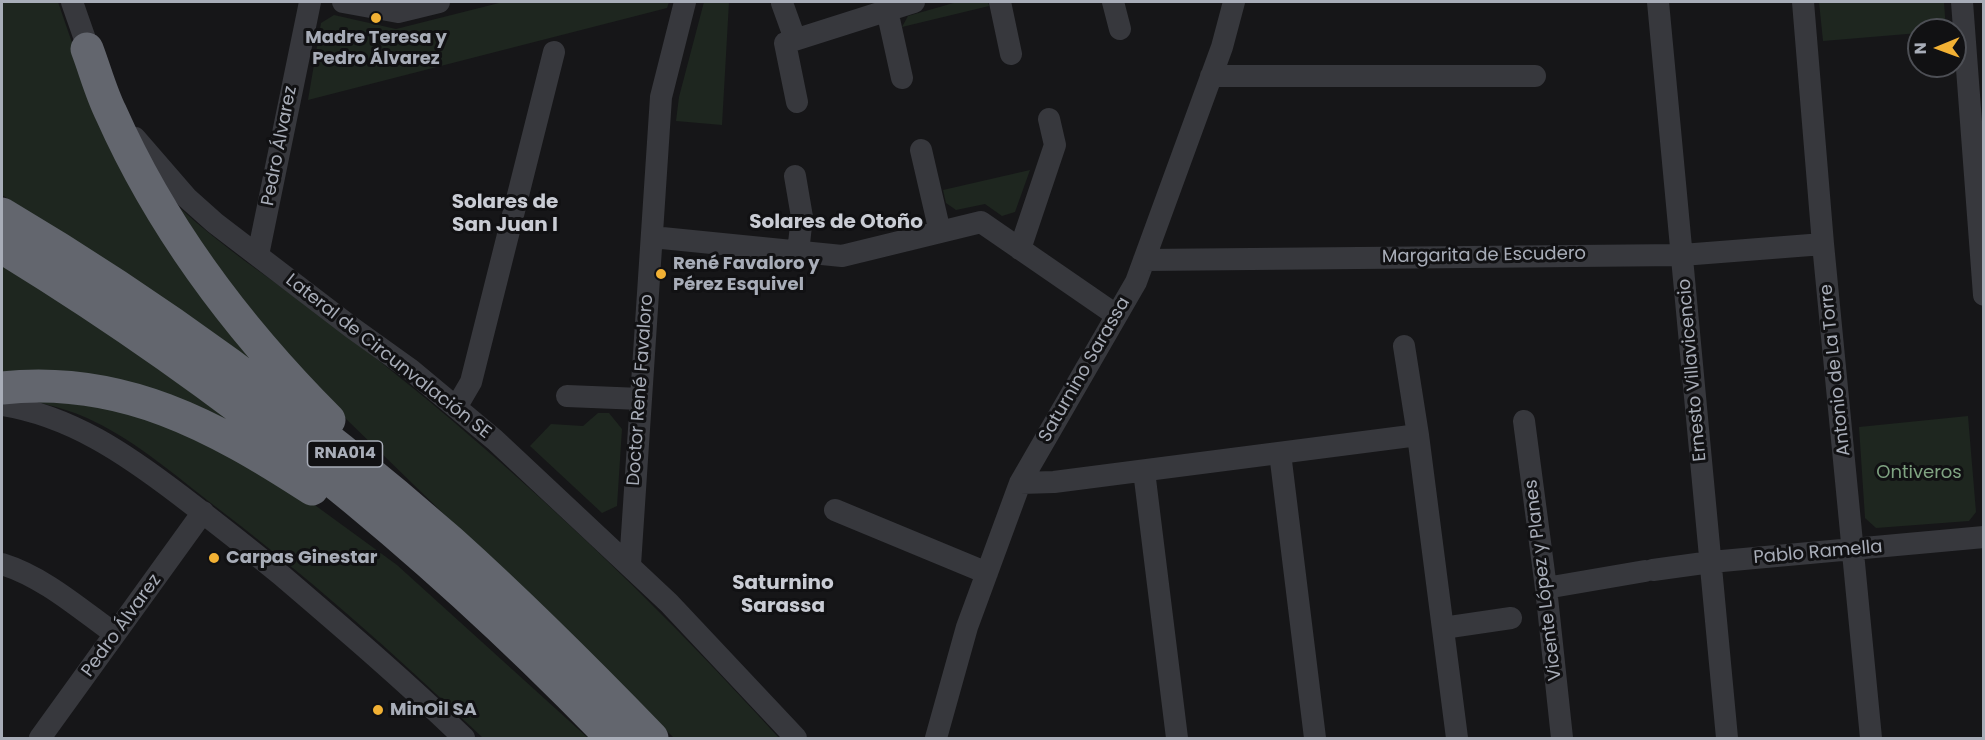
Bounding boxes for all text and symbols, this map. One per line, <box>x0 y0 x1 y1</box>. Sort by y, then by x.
marker: Madre Teresa y Pedro Álvarez <box>369 11 383 25</box>
north arrow <box>1907 18 1967 78</box>
place label: Madre Teresa y Pedro Álvarez <box>305 27 447 70</box>
text: N <box>1909 42 1932 55</box>
street label: Pedro Álvarez <box>258 84 302 208</box>
district label: Solares de San Juan I <box>452 191 558 238</box>
district label: Solares de Otoño <box>749 211 923 235</box>
street label: Margarita de Escudero <box>1382 243 1586 269</box>
place label: René Favaloro y Pérez Esquivel <box>673 253 820 296</box>
marker: René Favaloro y Pérez Esquivel <box>654 267 668 281</box>
street label: Lateral de Circunvalación SE <box>281 270 495 444</box>
street label: Ernesto Villavicencio <box>1674 278 1712 462</box>
street label: Antonio de La Torre <box>1816 283 1856 457</box>
street label: Doctor René Favaloro <box>624 293 658 487</box>
street label: Saturnino Sarassa <box>1035 294 1135 446</box>
road number: RNA014 <box>308 441 382 467</box>
park label: Ontiveros <box>1876 462 1962 484</box>
street label: Vicente López y Planes <box>1521 478 1567 682</box>
street label: Pablo Ramella <box>1753 537 1883 569</box>
place label: Carpas Ginestar <box>226 547 377 569</box>
marker: Carpas Ginestar <box>207 551 221 565</box>
street label: Pedro Álvarez <box>78 570 166 682</box>
district label: Saturnino Sarassa <box>732 572 834 619</box>
place label: MinOil SA <box>390 699 477 721</box>
marker: MinOil SA <box>371 703 385 717</box>

